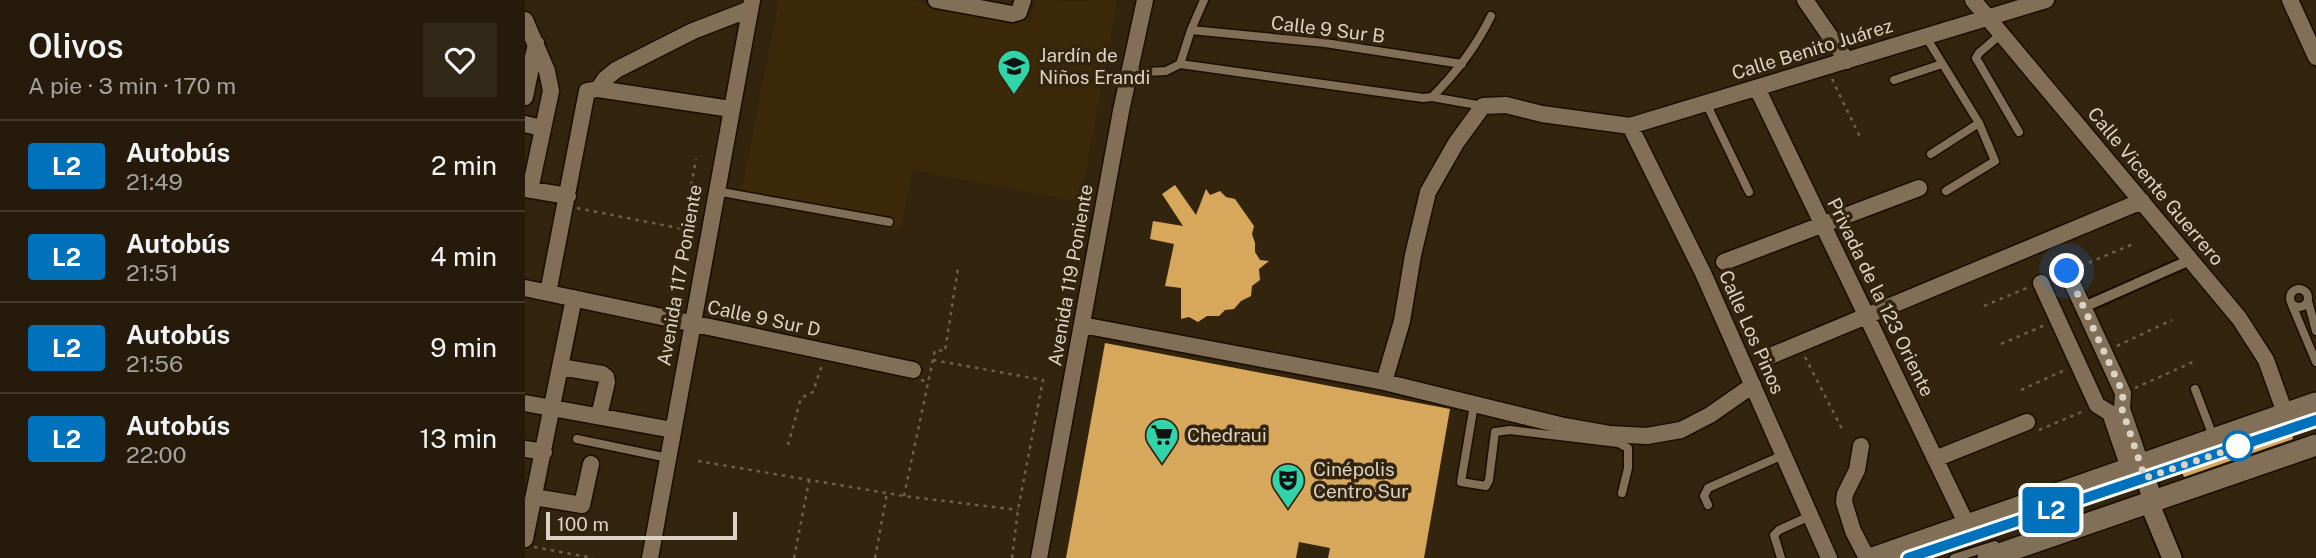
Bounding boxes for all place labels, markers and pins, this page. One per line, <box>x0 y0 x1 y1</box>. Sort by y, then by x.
place label: Jardín de Niños Erandi <box>1039 44 1150 88</box>
school or university icon: Jardín de Niños Erandi <box>995 47 1033 96</box>
supermarket icon: Chedraui <box>1143 416 1181 465</box>
place label: Chedraui <box>1187 424 1267 446</box>
unlabelled marker <box>2223 431 2253 461</box>
place label: Cinépolis Centro Sur <box>1313 458 1409 502</box>
theatre icon: Cinépolis Centro Sur <box>1269 461 1307 510</box>

